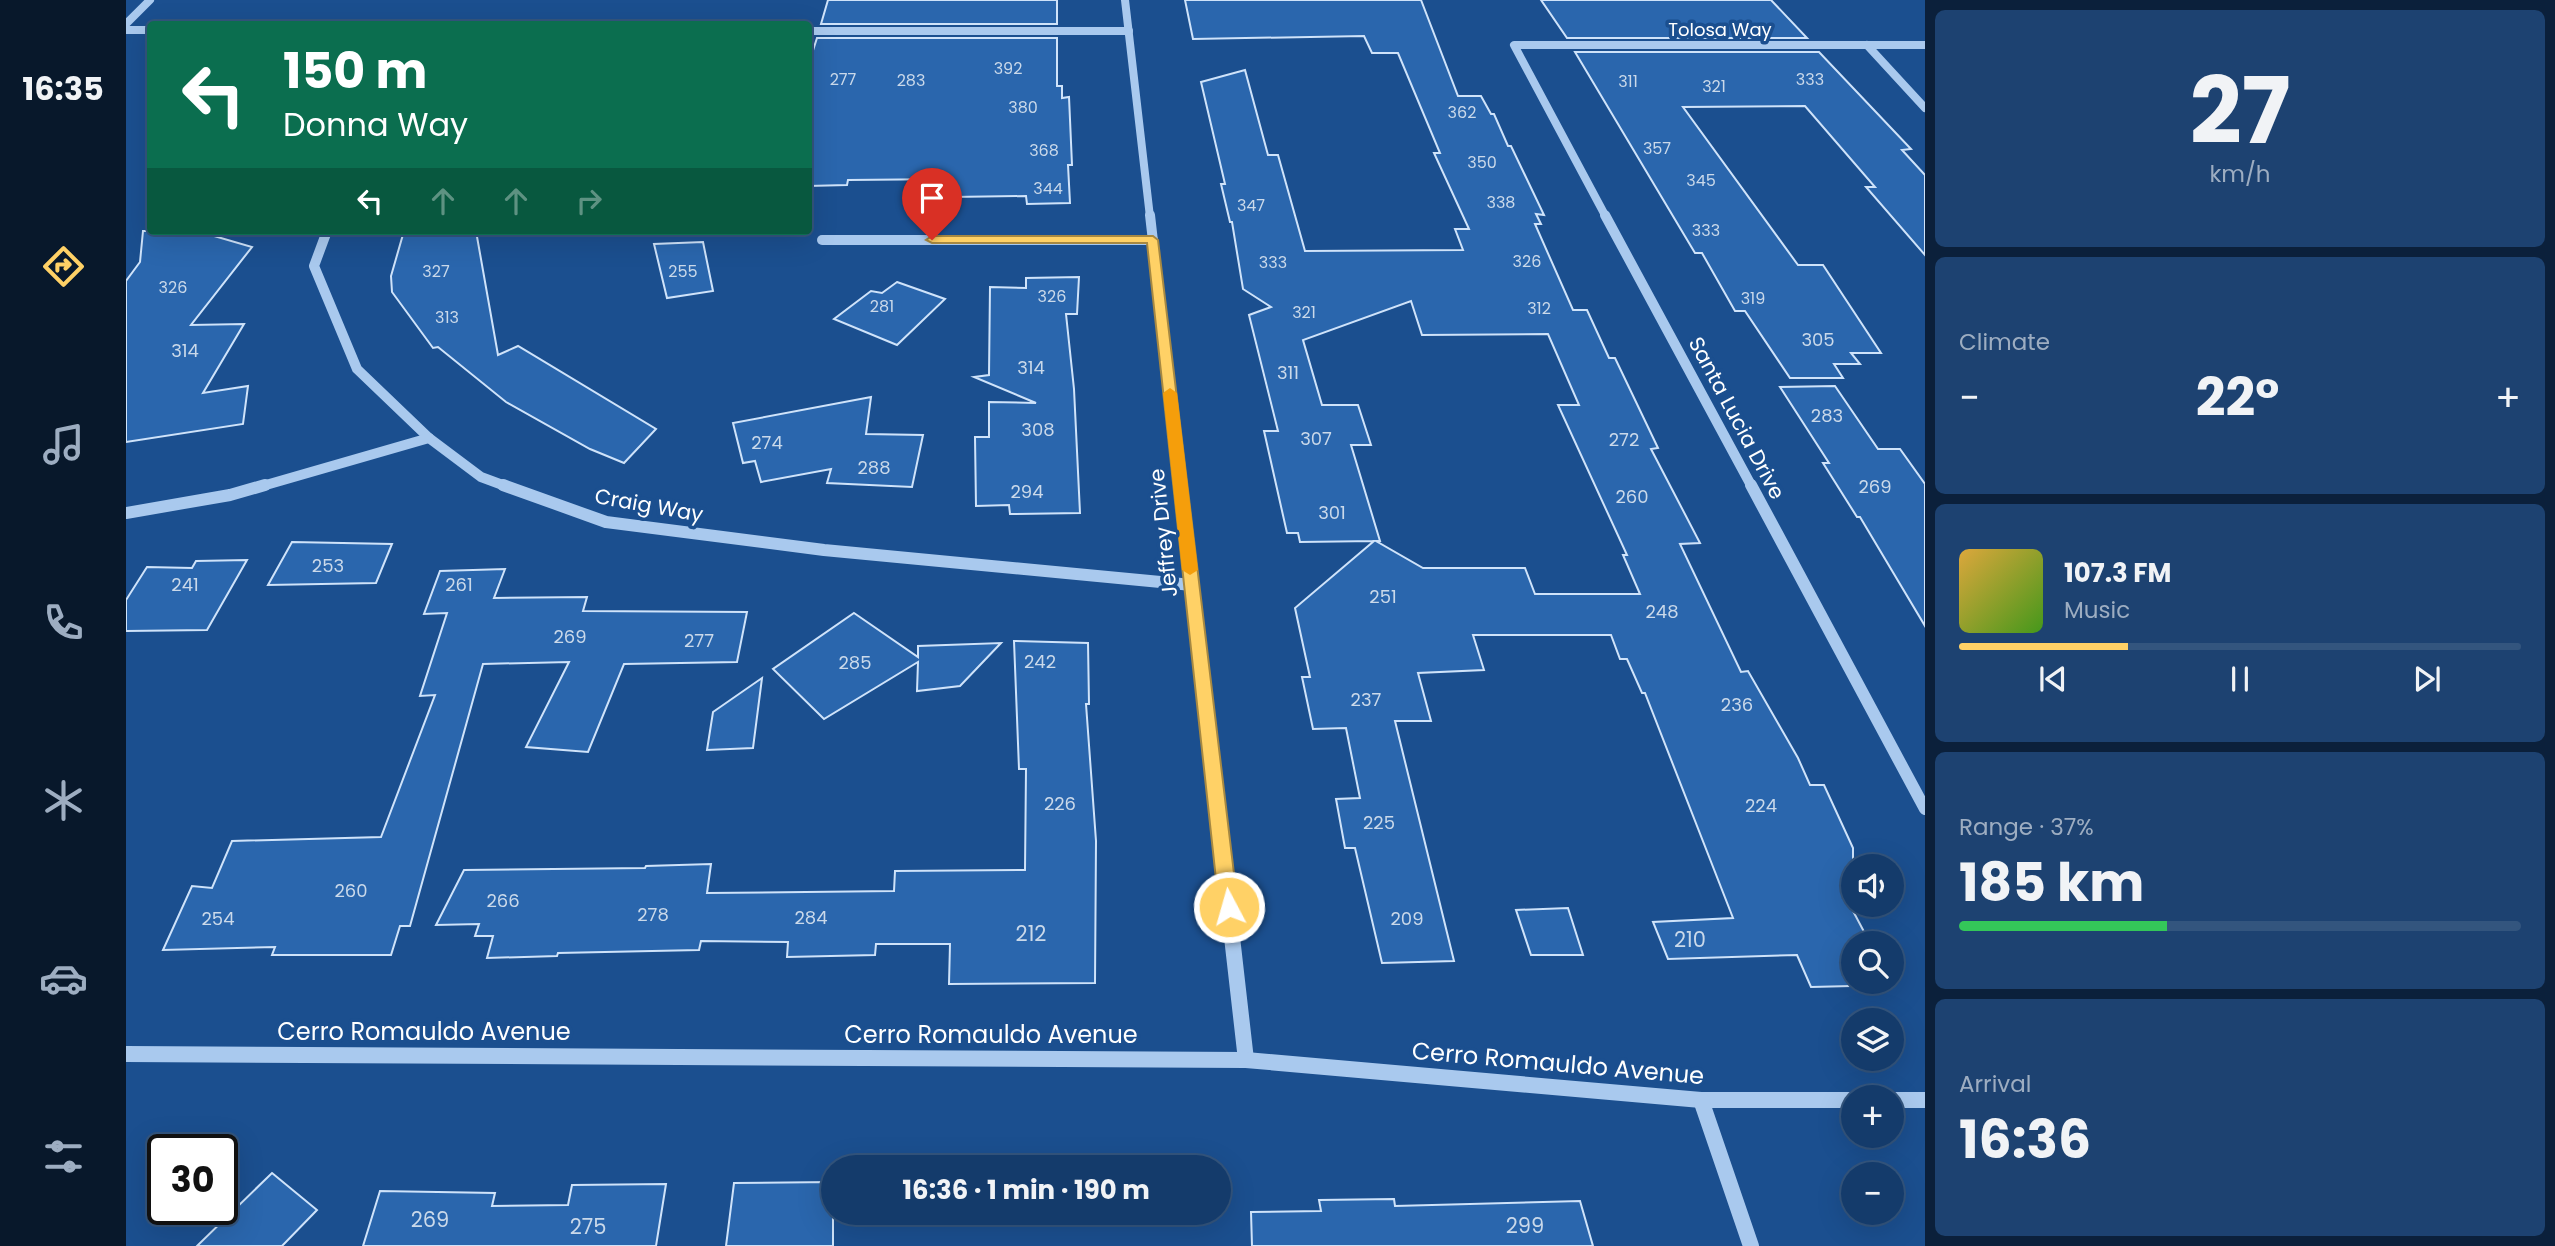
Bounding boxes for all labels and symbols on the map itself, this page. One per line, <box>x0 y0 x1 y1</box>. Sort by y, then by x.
street label: Tolosa Way <box>1668 17 1772 42</box>
house number: 392 <box>994 57 1022 80</box>
house number: 277 <box>830 68 857 91</box>
house number: 333 <box>1796 68 1824 91</box>
house number: 283 <box>897 69 925 92</box>
house number: 311 <box>1618 70 1638 93</box>
house number: 321 <box>1702 75 1726 98</box>
house number: 380 <box>1008 96 1038 119</box>
house number: 362 <box>1448 101 1476 124</box>
house number: 357 <box>1643 137 1671 160</box>
house number: 368 <box>1029 139 1059 162</box>
house number: 350 <box>1467 151 1497 174</box>
pin <box>902 168 962 240</box>
house number: 345 <box>1686 169 1716 192</box>
house number: 344 <box>1033 177 1063 200</box>
house number: 338 <box>1487 191 1515 214</box>
house number: 347 <box>1237 194 1265 217</box>
house number: 333 <box>1692 219 1720 242</box>
house number: 326 <box>1513 250 1541 273</box>
house number: 333 <box>1259 251 1287 274</box>
house number: 327 <box>422 260 450 283</box>
house number: 255 <box>668 260 698 283</box>
house number: 326 <box>159 276 187 299</box>
house number: 326 <box>1038 285 1066 308</box>
house number: 319 <box>1741 287 1765 310</box>
house number: 281 <box>870 295 894 318</box>
house number: 312 <box>1527 297 1551 320</box>
house number: 321 <box>1292 301 1316 324</box>
house number: 313 <box>435 306 459 329</box>
house number: 305 <box>1801 327 1835 352</box>
street label: Santa Lucia Drive <box>1682 332 1792 504</box>
house number: 314 <box>171 338 199 363</box>
house number: 314 <box>1017 355 1045 380</box>
house number: 311 <box>1277 360 1299 385</box>
house number: 283 <box>1811 403 1843 428</box>
house number: 308 <box>1021 417 1055 442</box>
house number: 307 <box>1300 426 1332 451</box>
house number: 272 <box>1609 427 1639 452</box>
house number: 274 <box>751 430 783 455</box>
house number: 288 <box>857 455 891 480</box>
street label: Jeffrey Drive <box>1142 467 1184 599</box>
house number: 269 <box>1858 474 1892 499</box>
house number: 294 <box>1010 479 1044 504</box>
street label: Craig Way <box>592 481 706 529</box>
house number: 260 <box>1615 484 1649 509</box>
house number: 301 <box>1318 500 1346 525</box>
house number: 253 <box>312 553 344 578</box>
house number: 241 <box>171 572 199 597</box>
house number: 261 <box>445 572 473 597</box>
house number: 251 <box>1369 584 1397 609</box>
house number: 248 <box>1645 599 1679 624</box>
house number: 269 <box>553 624 587 649</box>
house number: 277 <box>684 628 714 653</box>
house number: 242 <box>1024 649 1056 674</box>
house number: 285 <box>838 650 872 675</box>
house number: 237 <box>1351 687 1382 712</box>
house number: 236 <box>1721 692 1753 717</box>
house number: 226 <box>1044 791 1076 816</box>
house number: 224 <box>1745 793 1777 818</box>
house number: 225 <box>1363 810 1395 835</box>
position arrow <box>1192 870 1266 944</box>
house number: 260 <box>334 878 368 903</box>
house number: 266 <box>486 888 520 913</box>
house number: 278 <box>637 902 669 927</box>
house number: 284 <box>794 905 828 930</box>
house number: 254 <box>202 906 234 931</box>
house number: 209 <box>1391 906 1424 931</box>
house number: 212 <box>1016 919 1046 948</box>
house number: 210 <box>1674 925 1706 954</box>
street label: Cerro Romauldo Avenue <box>277 1015 571 1048</box>
street label: Cerro Romauldo Avenue <box>844 1018 1138 1051</box>
street label: Cerro Romauldo Avenue <box>1410 1034 1706 1092</box>
speed limit sign: 30 <box>147 1134 238 1225</box>
house number: 269 <box>411 1205 449 1234</box>
house number: 299 <box>1506 1211 1544 1240</box>
house number: 275 <box>570 1212 606 1241</box>

